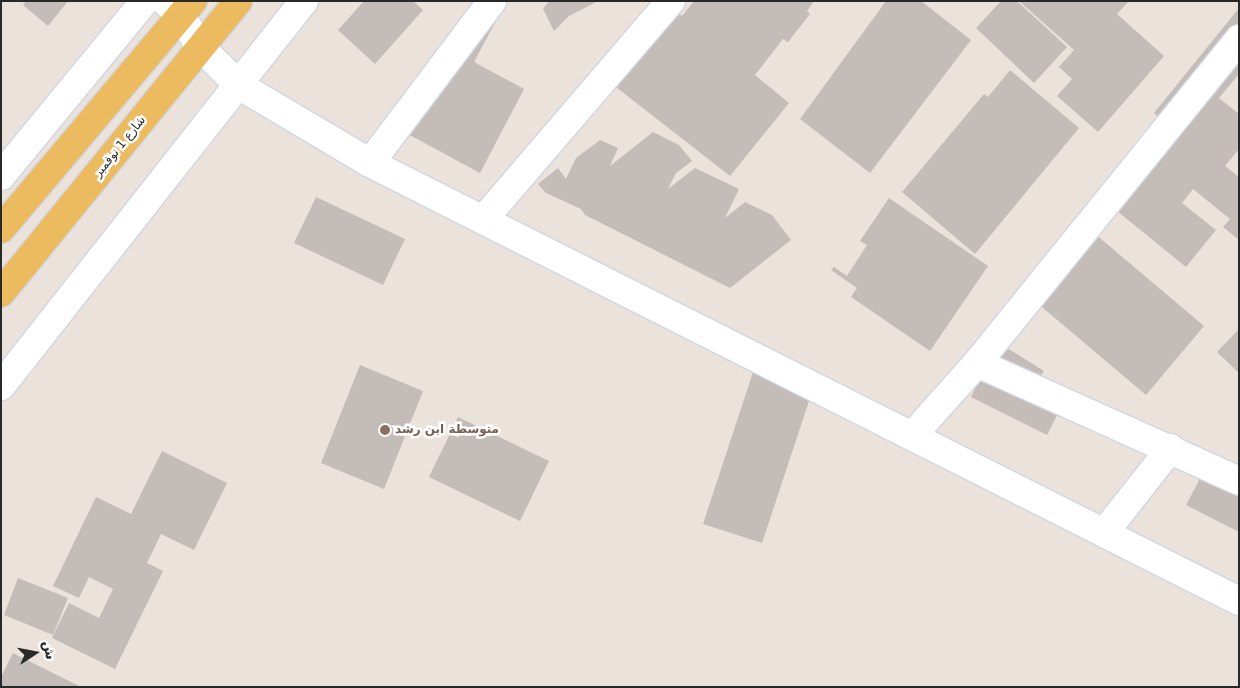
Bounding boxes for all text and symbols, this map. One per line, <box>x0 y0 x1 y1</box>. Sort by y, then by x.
street label: شارع 1 نوفمبر <box>91 114 149 180</box>
place label: متوسطة ابن رشد <box>395 423 499 437</box>
marker: متوسطة ابن رشد <box>379 424 391 436</box>
north arrow <box>10 628 60 678</box>
text: ش <box>40 639 59 661</box>

